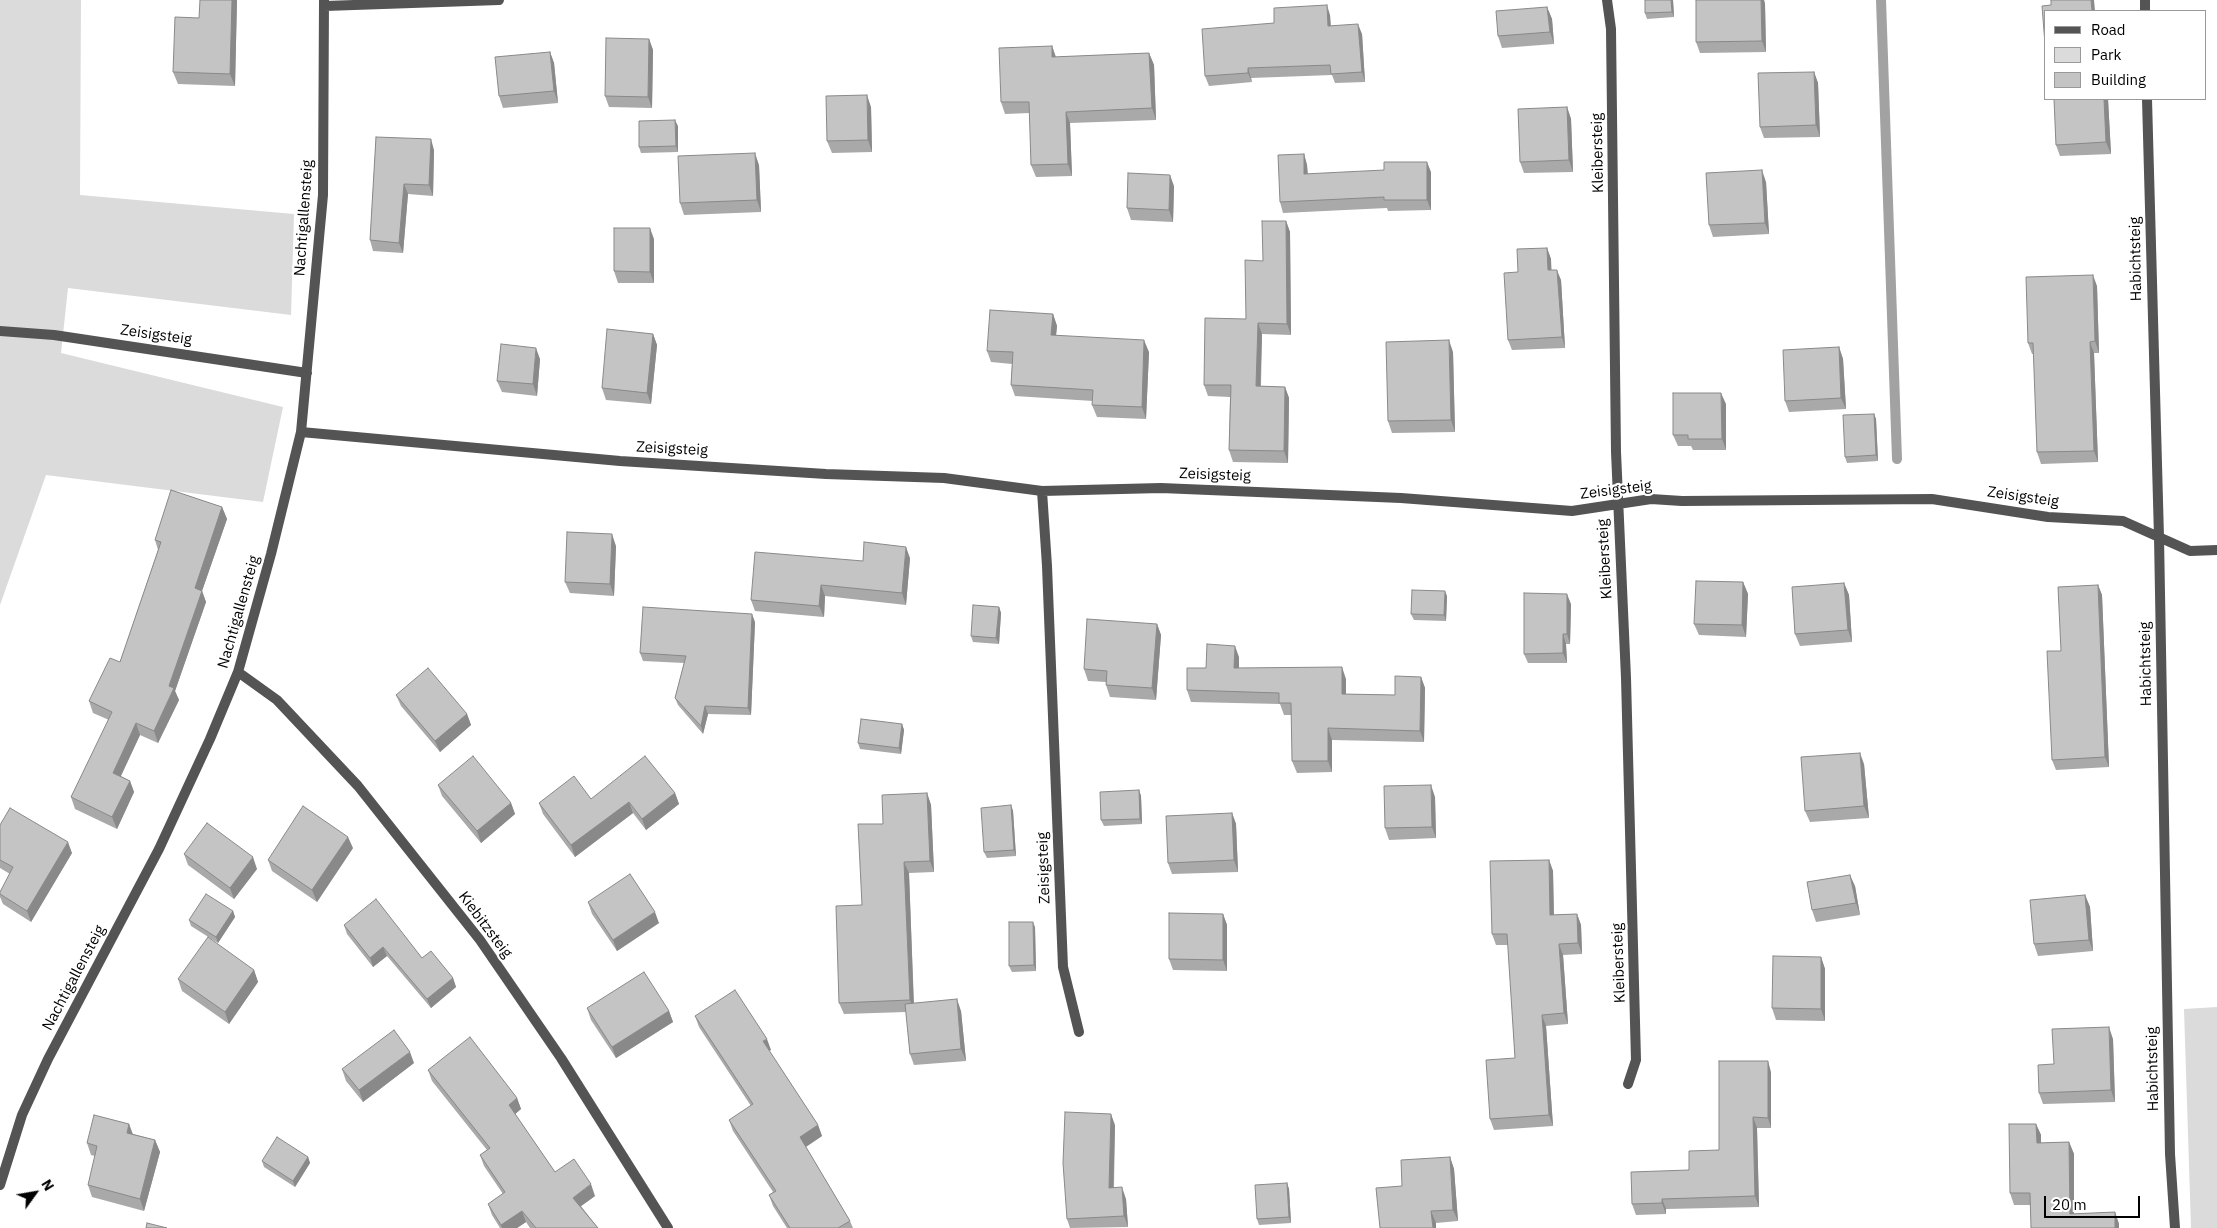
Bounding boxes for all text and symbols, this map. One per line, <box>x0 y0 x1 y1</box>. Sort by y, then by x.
legend <box>2044 10 2207 100</box>
text: Road <box>2091 20 2126 39</box>
text: Park <box>2091 45 2121 64</box>
text: Building <box>2091 70 2146 89</box>
street label: Kleibersteig <box>1588 113 1608 193</box>
street label: Nachtigallensteig <box>291 159 317 277</box>
street label: Habichtsteig <box>2126 216 2146 302</box>
street label: Zeisigsteig <box>119 321 193 349</box>
street label: Zeisigsteig <box>636 438 708 460</box>
street label: Zeisigsteig <box>1179 465 1251 485</box>
street label: Zeisigsteig <box>1579 477 1653 503</box>
street label: Zeisigsteig <box>1986 483 2060 511</box>
street label: Kleibersteig <box>1594 518 1616 600</box>
street label: Nachtigallensteig <box>214 553 264 671</box>
street label: Habichtsteig <box>2136 621 2156 707</box>
street label: Zeisigsteig <box>1034 832 1054 904</box>
street label: Kiebitzsteig <box>454 888 516 962</box>
street label: Nachtigallensteig <box>39 922 109 1034</box>
street label: Kleibersteig <box>1609 923 1629 1003</box>
street label: Habichtsteig <box>2143 1026 2163 1112</box>
north arrow <box>10 1168 60 1218</box>
text: N <box>37 1176 58 1194</box>
scale bar <box>2047 1186 2143 1218</box>
text: 20 m <box>2052 1195 2087 1214</box>

